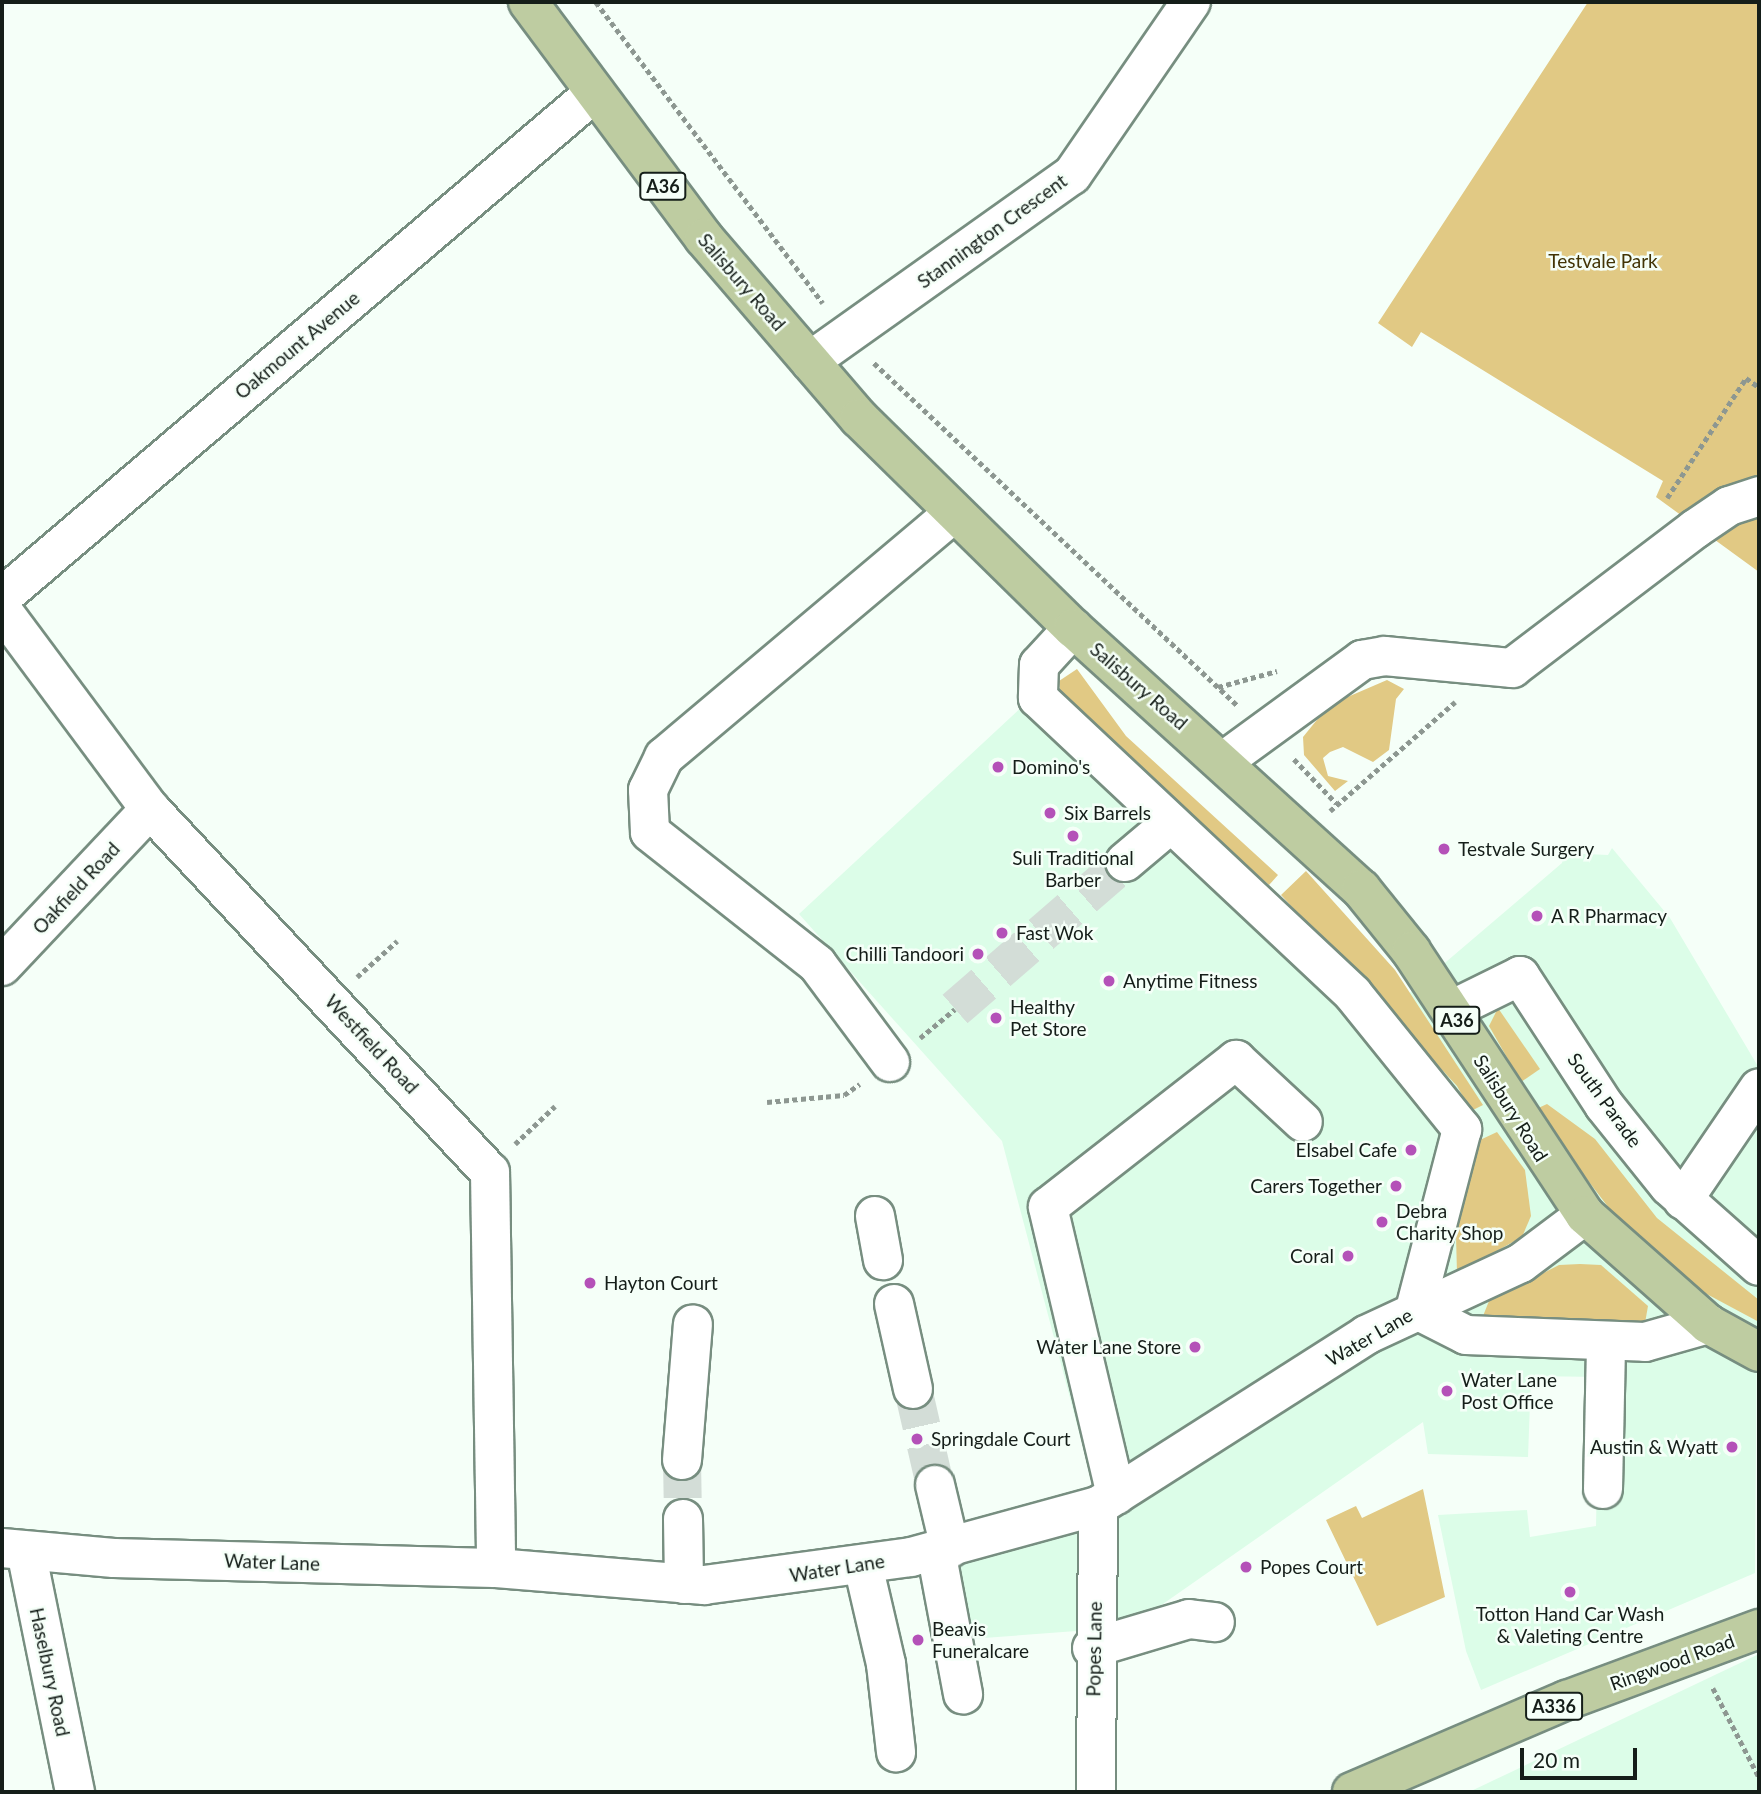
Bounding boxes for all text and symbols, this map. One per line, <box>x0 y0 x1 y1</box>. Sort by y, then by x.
street label: Stannington Crescent <box>913 169 1071 293</box>
road number: A36 <box>638 172 688 201</box>
street label: Salisbury Road <box>693 229 791 335</box>
park label: Testvale Park <box>1548 250 1658 272</box>
street label: Oakmount Avenue <box>230 286 364 404</box>
street label: Salisbury Road <box>1086 637 1192 735</box>
place label: Domino's <box>1012 756 1090 778</box>
marker: Domino's <box>990 759 1006 775</box>
place label: Six Barrels <box>1064 802 1151 824</box>
marker: Six Barrels <box>1042 805 1058 821</box>
marker: Suli Traditional Barber <box>1065 828 1081 844</box>
street label: Oakfield Road <box>28 837 124 939</box>
place label: Testvale Surgery <box>1458 838 1594 860</box>
marker: Testvale Surgery <box>1436 841 1452 857</box>
place label: Suli Traditional Barber <box>1012 847 1134 891</box>
place label: A R Pharmacy <box>1551 905 1668 927</box>
marker: A R Pharmacy <box>1529 908 1545 924</box>
place label: Fast Wok <box>1016 922 1094 944</box>
marker: Fast Wok <box>994 925 1010 941</box>
place label: Chilli Tandoori <box>845 943 964 965</box>
marker: Chilli Tandoori <box>970 946 986 962</box>
place label: Anytime Fitness <box>1123 970 1257 992</box>
marker: Anytime Fitness <box>1101 973 1117 989</box>
street label: Westfield Road <box>320 990 424 1098</box>
place label: Healthy Pet Store <box>1010 996 1087 1040</box>
road number: A36 <box>1432 1006 1482 1035</box>
marker: Healthy Pet Store <box>988 1010 1004 1026</box>
street label: South Parade <box>1563 1048 1647 1152</box>
street label: Salisbury Road <box>1469 1050 1553 1166</box>
place label: Elsabel Cafe <box>1296 1139 1397 1161</box>
marker: Elsabel Cafe <box>1403 1142 1419 1158</box>
place label: Carers Together <box>1250 1175 1382 1197</box>
marker: Carers Together <box>1388 1178 1404 1194</box>
place label: Debra Charity Shop <box>1396 1200 1504 1244</box>
marker: Debra Charity Shop <box>1374 1214 1390 1230</box>
place label: Coral <box>1290 1245 1334 1267</box>
marker: Coral <box>1340 1248 1356 1264</box>
place label: Hayton Court <box>604 1272 718 1294</box>
marker: Hayton Court <box>582 1275 598 1291</box>
street label: Water Lane <box>1322 1303 1416 1371</box>
place label: Water Lane Store <box>1036 1336 1181 1358</box>
marker: Water Lane Store <box>1187 1339 1203 1355</box>
place label: Water Lane Post Office <box>1461 1369 1557 1413</box>
marker: Water Lane Post Office <box>1439 1383 1455 1399</box>
place label: Springdale Court <box>931 1428 1071 1450</box>
marker: Springdale Court <box>909 1431 925 1447</box>
place label: Austin & Wyatt <box>1590 1436 1718 1458</box>
marker: Austin & Wyatt <box>1724 1439 1740 1455</box>
street label: Water Lane <box>223 1549 321 1575</box>
street label: Water Lane <box>788 1549 886 1587</box>
place label: Popes Court <box>1260 1556 1363 1578</box>
marker: Popes Court <box>1238 1559 1254 1575</box>
marker: Totton Hand Car Wash & Valeting Centre <box>1562 1584 1578 1600</box>
street label: Popes Lane <box>1082 1601 1106 1697</box>
place label: Totton Hand Car Wash & Valeting Centre <box>1475 1603 1665 1647</box>
street label: Haselbury Road <box>25 1605 75 1739</box>
place label: Beavis Funeralcare <box>932 1618 1029 1662</box>
street label: Ringwood Road <box>1607 1629 1737 1695</box>
marker: Beavis Funeralcare <box>910 1632 926 1648</box>
road number: A336 <box>1524 1692 1584 1721</box>
scale bar <box>1523 1734 1640 1778</box>
text: 20 m <box>1533 1747 1580 1772</box>

